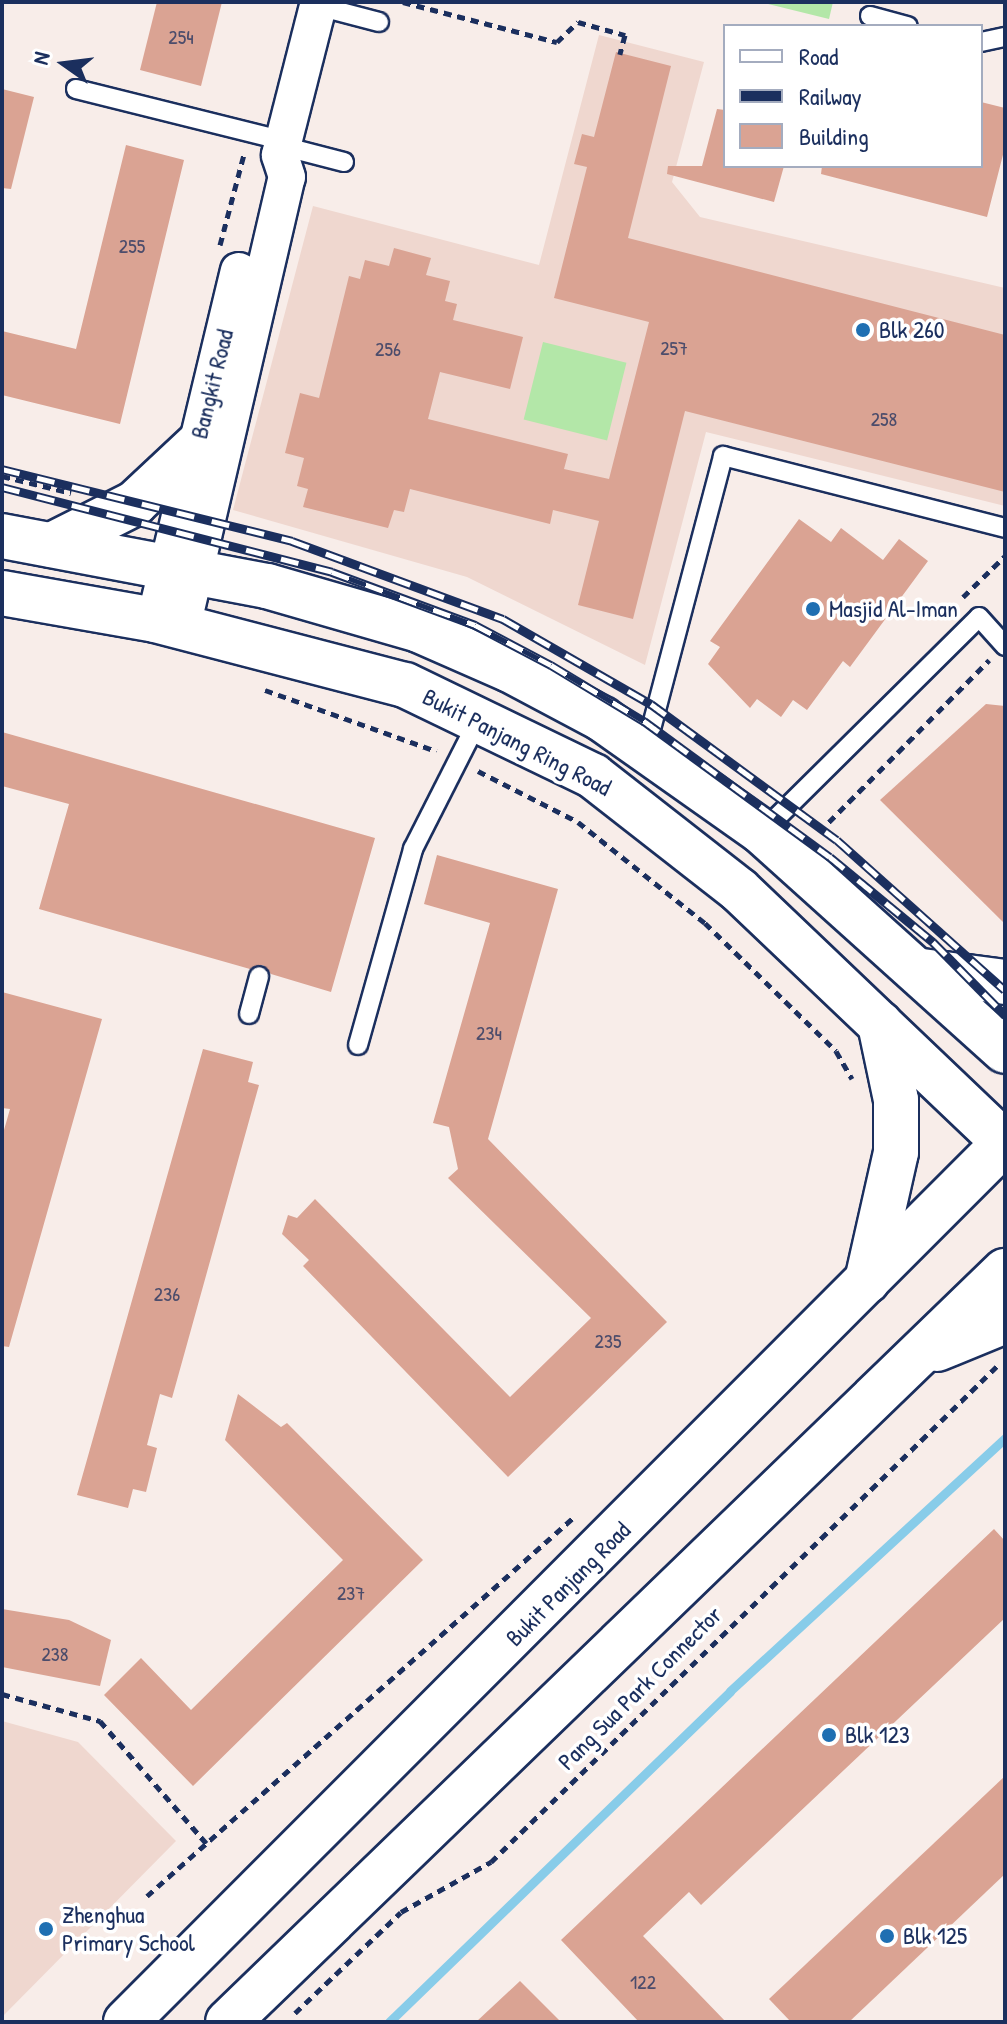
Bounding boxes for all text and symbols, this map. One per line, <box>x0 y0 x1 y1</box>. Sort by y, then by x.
north arrow <box>24 24 104 104</box>
house number: 254 <box>168 24 194 48</box>
legend <box>723 24 983 168</box>
text: Road <box>799 40 838 72</box>
text: N <box>25 49 57 68</box>
text: Railway <box>799 80 862 112</box>
text: Building <box>799 120 869 152</box>
house number: 255 <box>119 233 145 257</box>
place label: Blk 260 <box>879 316 945 344</box>
marker: Blk 260 <box>854 321 872 339</box>
street label: Bangkit Road <box>185 326 239 442</box>
house number: 257 <box>660 335 688 359</box>
house number: 256 <box>375 336 401 360</box>
house number: 258 <box>871 406 897 430</box>
place label: Masjid Al-Iman <box>829 595 958 623</box>
marker: Masjid Al-Iman <box>804 600 822 618</box>
street label: Bukit Panjang Ring Road <box>418 682 616 802</box>
house number: 234 <box>476 1020 502 1044</box>
house number: 236 <box>154 1281 180 1305</box>
house number: 235 <box>595 1328 621 1352</box>
street label: Bukit Panjang Road <box>500 1516 636 1652</box>
house number: 237 <box>337 1580 365 1604</box>
street label: Pang Sua Park Connector <box>552 1600 728 1776</box>
house number: 238 <box>42 1641 68 1665</box>
place label: Blk 123 <box>845 1721 910 1749</box>
marker: Blk 123 <box>820 1726 838 1744</box>
place label: Zhenghua Primary School <box>62 1901 195 1957</box>
marker: Zhenghua Primary School <box>37 1920 55 1938</box>
place label: Blk 125 <box>903 1922 967 1950</box>
marker: Blk 125 <box>878 1927 896 1945</box>
house number: 122 <box>630 1969 656 1993</box>

